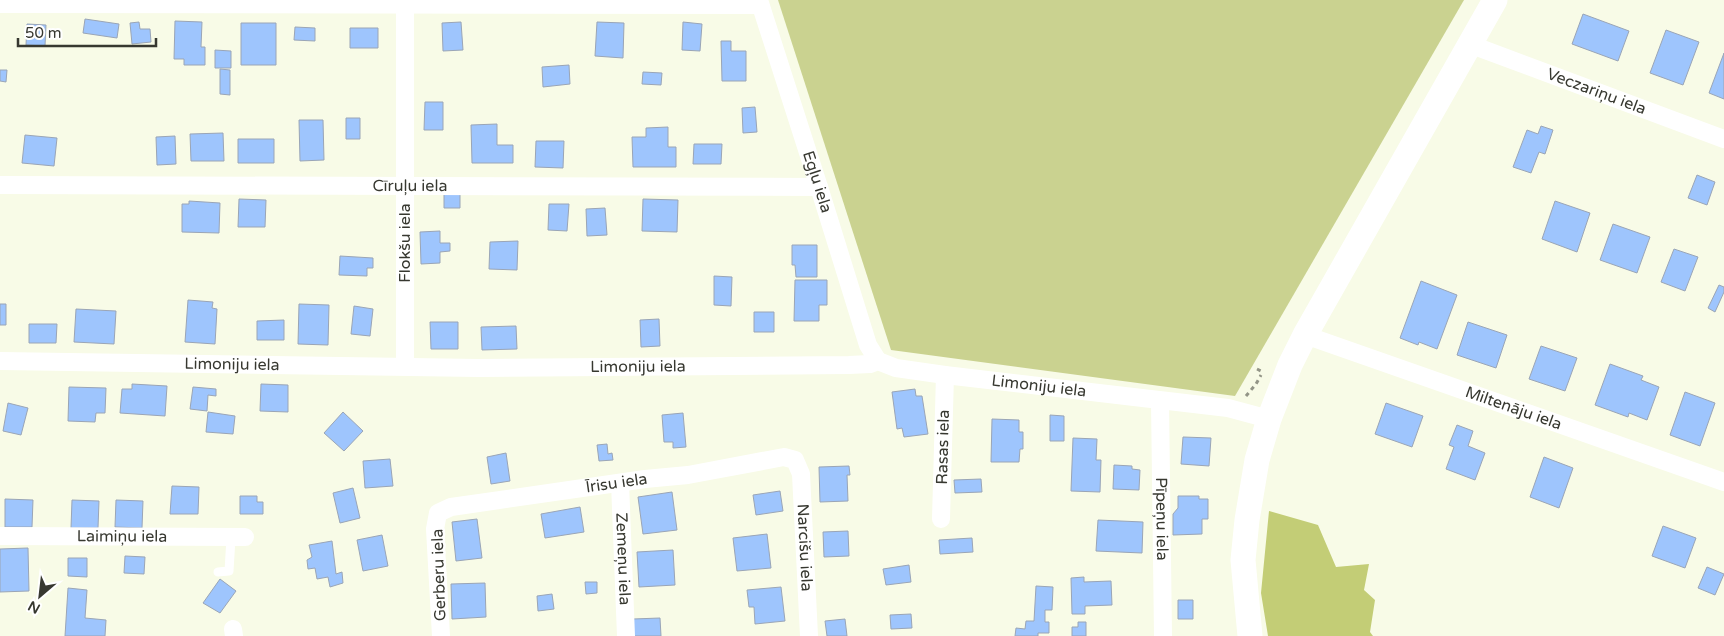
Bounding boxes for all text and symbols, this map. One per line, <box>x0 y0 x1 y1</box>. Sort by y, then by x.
scale bar <box>18 15 155 47</box>
text: 50 m <box>25 24 62 42</box>
street label: Veczariņu iela <box>1544 64 1649 119</box>
street label: Egļu iela <box>798 148 836 215</box>
street label: Cīruļu iela <box>373 176 447 196</box>
street label: Flokšu iela <box>395 203 415 283</box>
street label: Limoniju iela <box>184 354 280 375</box>
street label: Limoniju iela <box>590 356 686 377</box>
street label: Limoniju iela <box>990 370 1087 401</box>
street label: Miltenāju iela <box>1463 382 1565 434</box>
street label: Rasas iela <box>932 409 954 485</box>
street label: Īrisu iela <box>583 469 649 498</box>
street label: Pīpeņu iela <box>1151 477 1172 561</box>
street label: Narcišu iela <box>792 503 817 592</box>
street label: Zemeņu iela <box>611 512 635 606</box>
street label: Laimiņu iela <box>77 526 167 547</box>
street label: Gerberu iela <box>427 528 451 622</box>
north arrow <box>15 571 65 621</box>
text: N <box>25 597 43 617</box>

